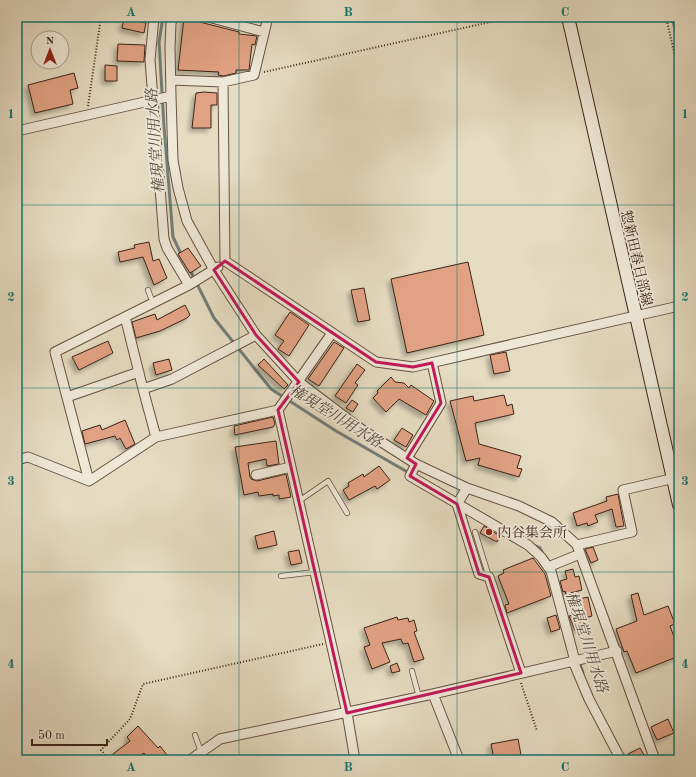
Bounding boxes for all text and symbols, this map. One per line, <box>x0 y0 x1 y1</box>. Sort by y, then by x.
text: A <box>126 6 136 19</box>
text: B <box>343 6 353 19</box>
text: C <box>561 6 569 19</box>
north arrow <box>30 30 70 70</box>
text: N <box>46 36 55 47</box>
water label: 権現堂川用水路 <box>143 87 168 194</box>
text: 1 <box>7 108 15 121</box>
text: 1 <box>681 108 689 121</box>
street label: 惣新田春日部線 <box>618 209 655 308</box>
text: 2 <box>7 291 15 304</box>
text: 2 <box>681 291 689 304</box>
water label: 権現堂川用水路 <box>287 381 386 452</box>
text: 3 <box>7 475 15 488</box>
text: 3 <box>681 475 689 488</box>
place label: 内谷集会所 <box>497 525 567 540</box>
marker: 内谷集会所 <box>484 527 494 537</box>
water label: 権現堂川用水路 <box>562 590 611 696</box>
text: 4 <box>7 658 15 671</box>
text: 4 <box>681 658 689 671</box>
scale bar <box>32 721 107 747</box>
text: 50 m <box>38 729 65 742</box>
text: A <box>126 761 136 774</box>
text: B <box>343 761 353 774</box>
text: C <box>561 761 569 774</box>

